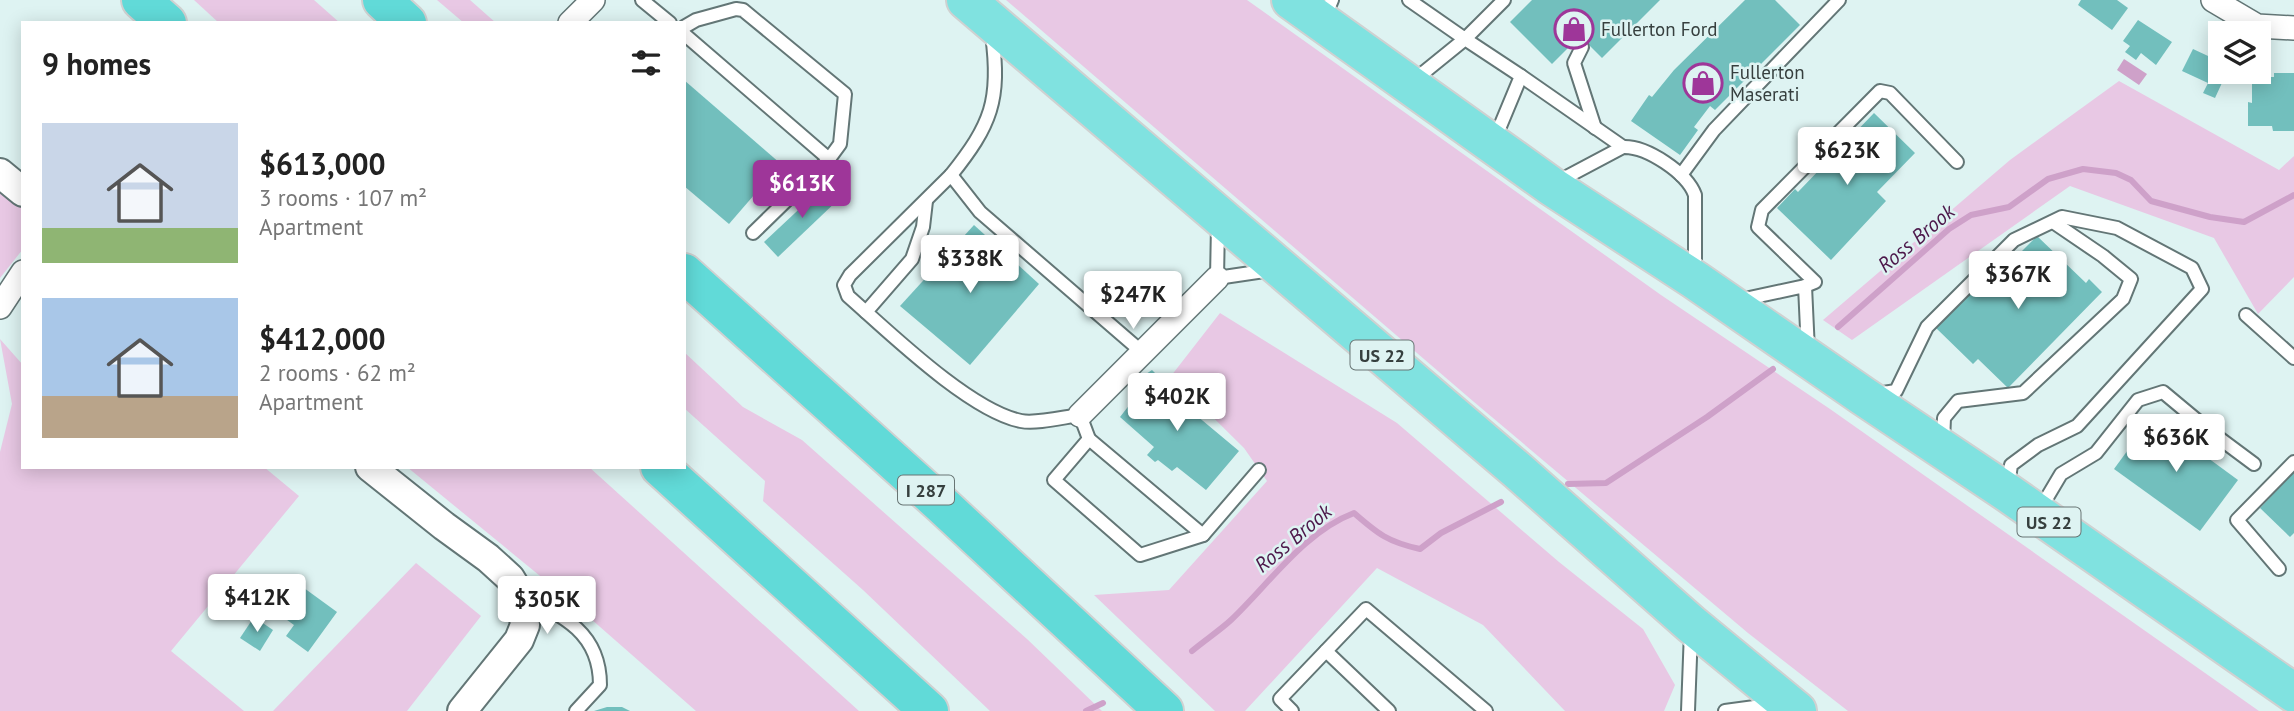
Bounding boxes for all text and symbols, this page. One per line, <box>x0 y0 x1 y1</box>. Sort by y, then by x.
shop icon: Fullerton Ford <box>1553 8 1595 50</box>
place label: Fullerton Ford <box>1601 17 1717 41</box>
map controls <box>2208 21 2271 84</box>
button: layers <box>2208 21 2271 84</box>
text: 9 homes <box>42 44 151 83</box>
icon: filters <box>627 44 665 82</box>
place label: Fullerton Maserati <box>1730 60 1805 106</box>
shop icon: Fullerton Maserati <box>1682 62 1724 104</box>
pin: $623K <box>1798 128 1896 187</box>
text: $623K <box>1814 135 1880 164</box>
text: $613,000 <box>259 144 386 183</box>
icon: home <box>98 151 182 235</box>
pin: $613K <box>753 160 851 220</box>
text: $613K <box>769 168 835 197</box>
text: 3 rooms · 107 m² <box>259 183 427 212</box>
water label: Ross Brook <box>1872 197 1961 278</box>
text: Apartment <box>259 212 363 241</box>
pin: $338K <box>921 236 1019 295</box>
text: $338K <box>937 243 1003 272</box>
pin: $367K <box>1969 252 2067 311</box>
text: $367K <box>1985 259 2051 288</box>
pin: $247K <box>1084 272 1182 331</box>
text: $247K <box>1100 279 1166 308</box>
text: $412,000 <box>259 319 386 358</box>
icon: home <box>98 326 182 410</box>
road number: US 22 <box>1350 340 1414 370</box>
text: 2 rooms · 62 m² <box>259 358 416 387</box>
pin: $402K <box>1128 374 1226 433</box>
text: $402K <box>1144 381 1210 410</box>
text: Apartment <box>259 387 363 416</box>
pin: $636K <box>2127 414 2225 474</box>
text: $636K <box>2143 422 2209 451</box>
road number: I 287 <box>898 476 954 504</box>
water label: Ross Brook <box>1249 497 1338 578</box>
road number: US 22 <box>2018 508 2080 536</box>
pin: $412K <box>208 574 306 634</box>
pin: $305K <box>498 576 596 636</box>
text: $412K <box>224 582 290 611</box>
text: $305K <box>514 584 580 613</box>

